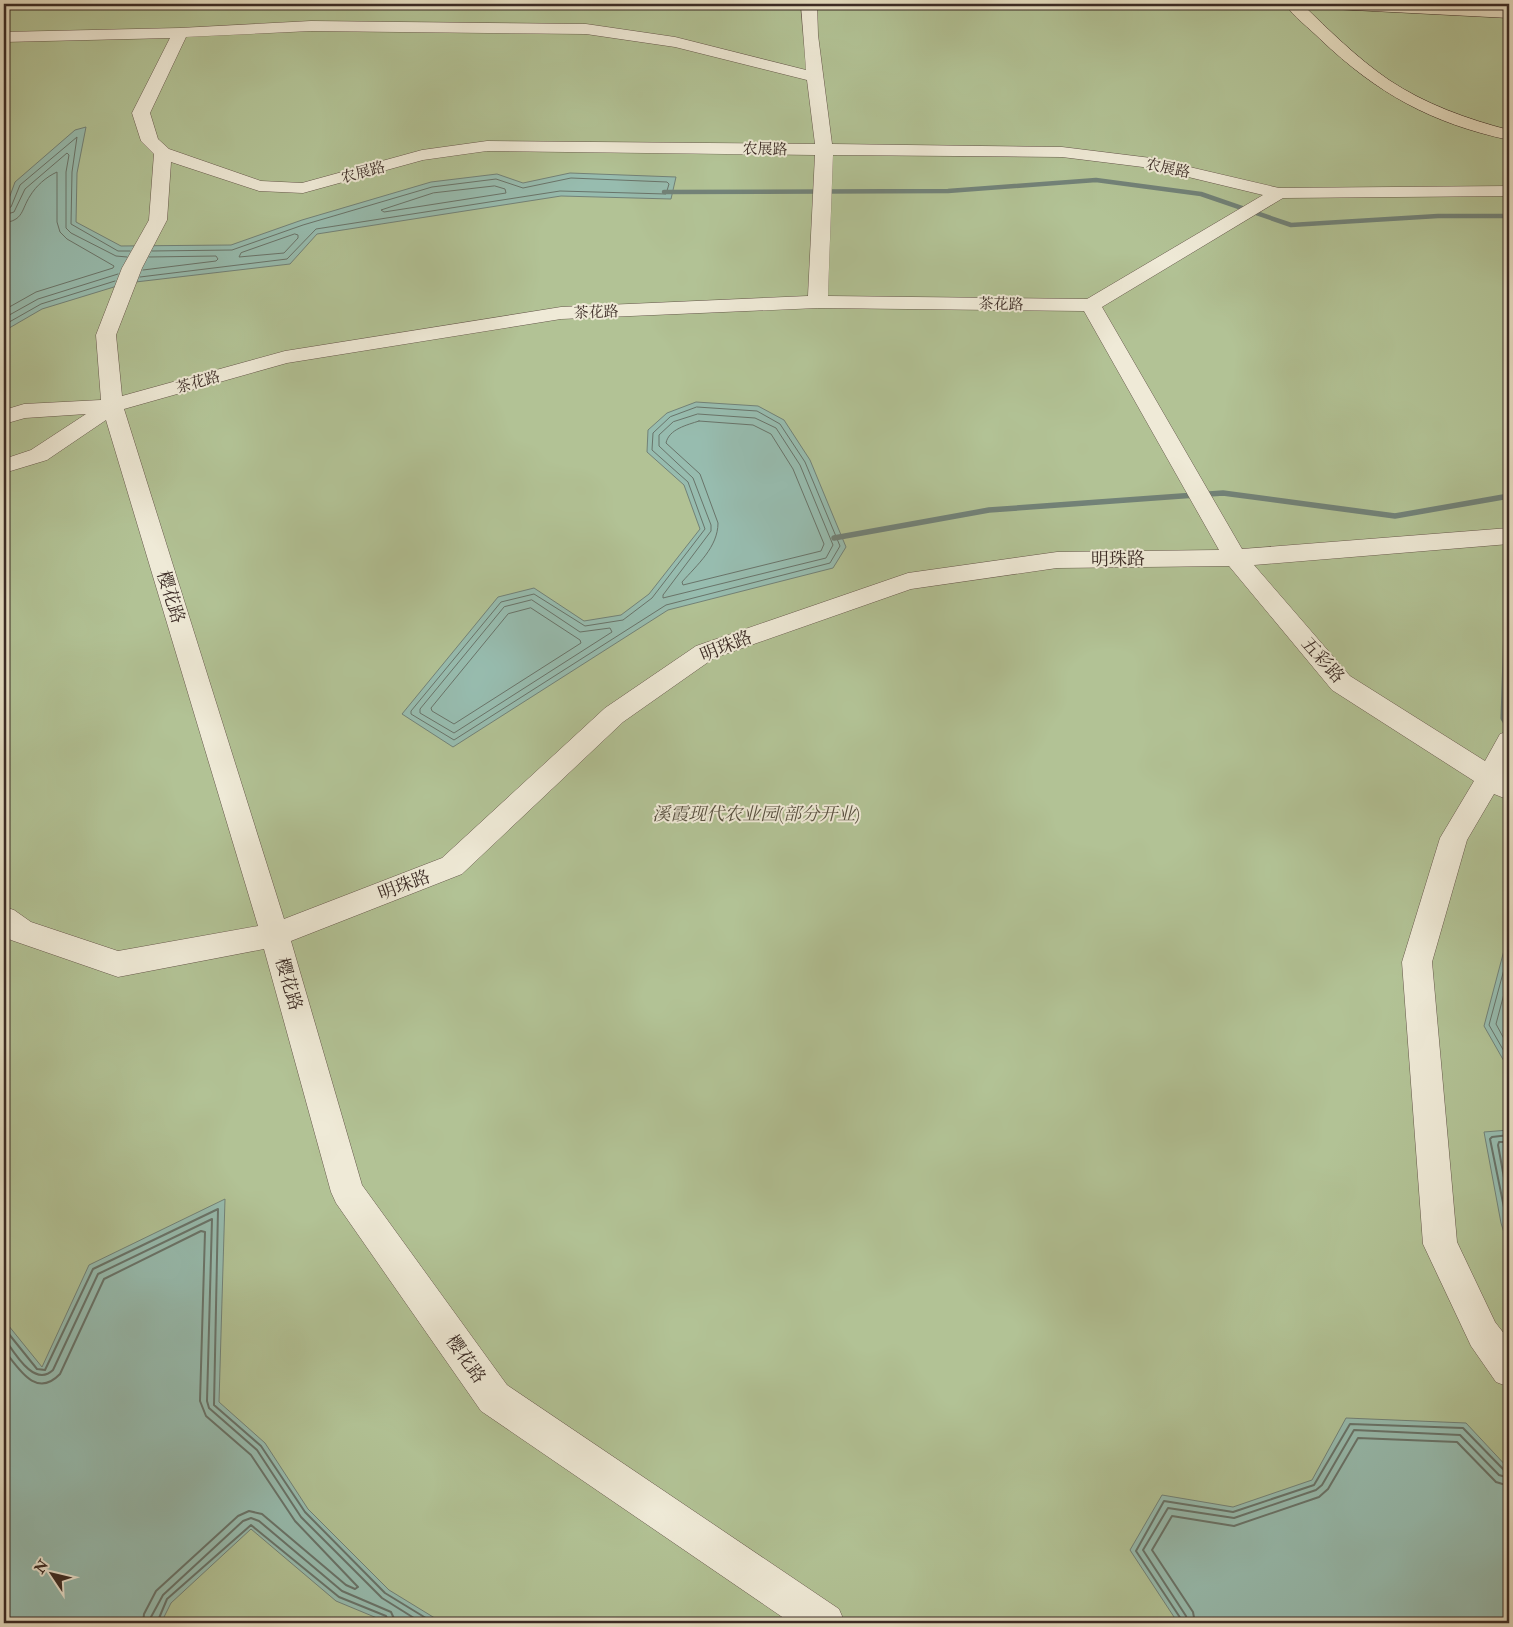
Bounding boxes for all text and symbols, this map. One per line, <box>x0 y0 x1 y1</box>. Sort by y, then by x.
street label: 农展路 <box>742 140 788 159</box>
street label: 农展路 <box>1144 155 1192 182</box>
street label: 农展路 <box>339 157 387 187</box>
street label: 茶花路 <box>978 295 1024 314</box>
street label: 茶花路 <box>573 302 619 323</box>
street label: 茶花路 <box>174 367 222 398</box>
street label: 明珠路 <box>1091 548 1145 571</box>
street label: 樱花路 <box>152 568 189 626</box>
street label: 明珠路 <box>697 626 756 667</box>
street label: 五彩路 <box>1296 633 1349 688</box>
park label: 溪霞现代农业园(部分开业) <box>652 803 860 826</box>
street label: 明珠路 <box>375 865 434 906</box>
street label: 樱花路 <box>270 955 307 1013</box>
street label: 樱花路 <box>441 1331 490 1388</box>
north arrow <box>28 1550 78 1600</box>
text: N <box>31 1556 53 1578</box>

